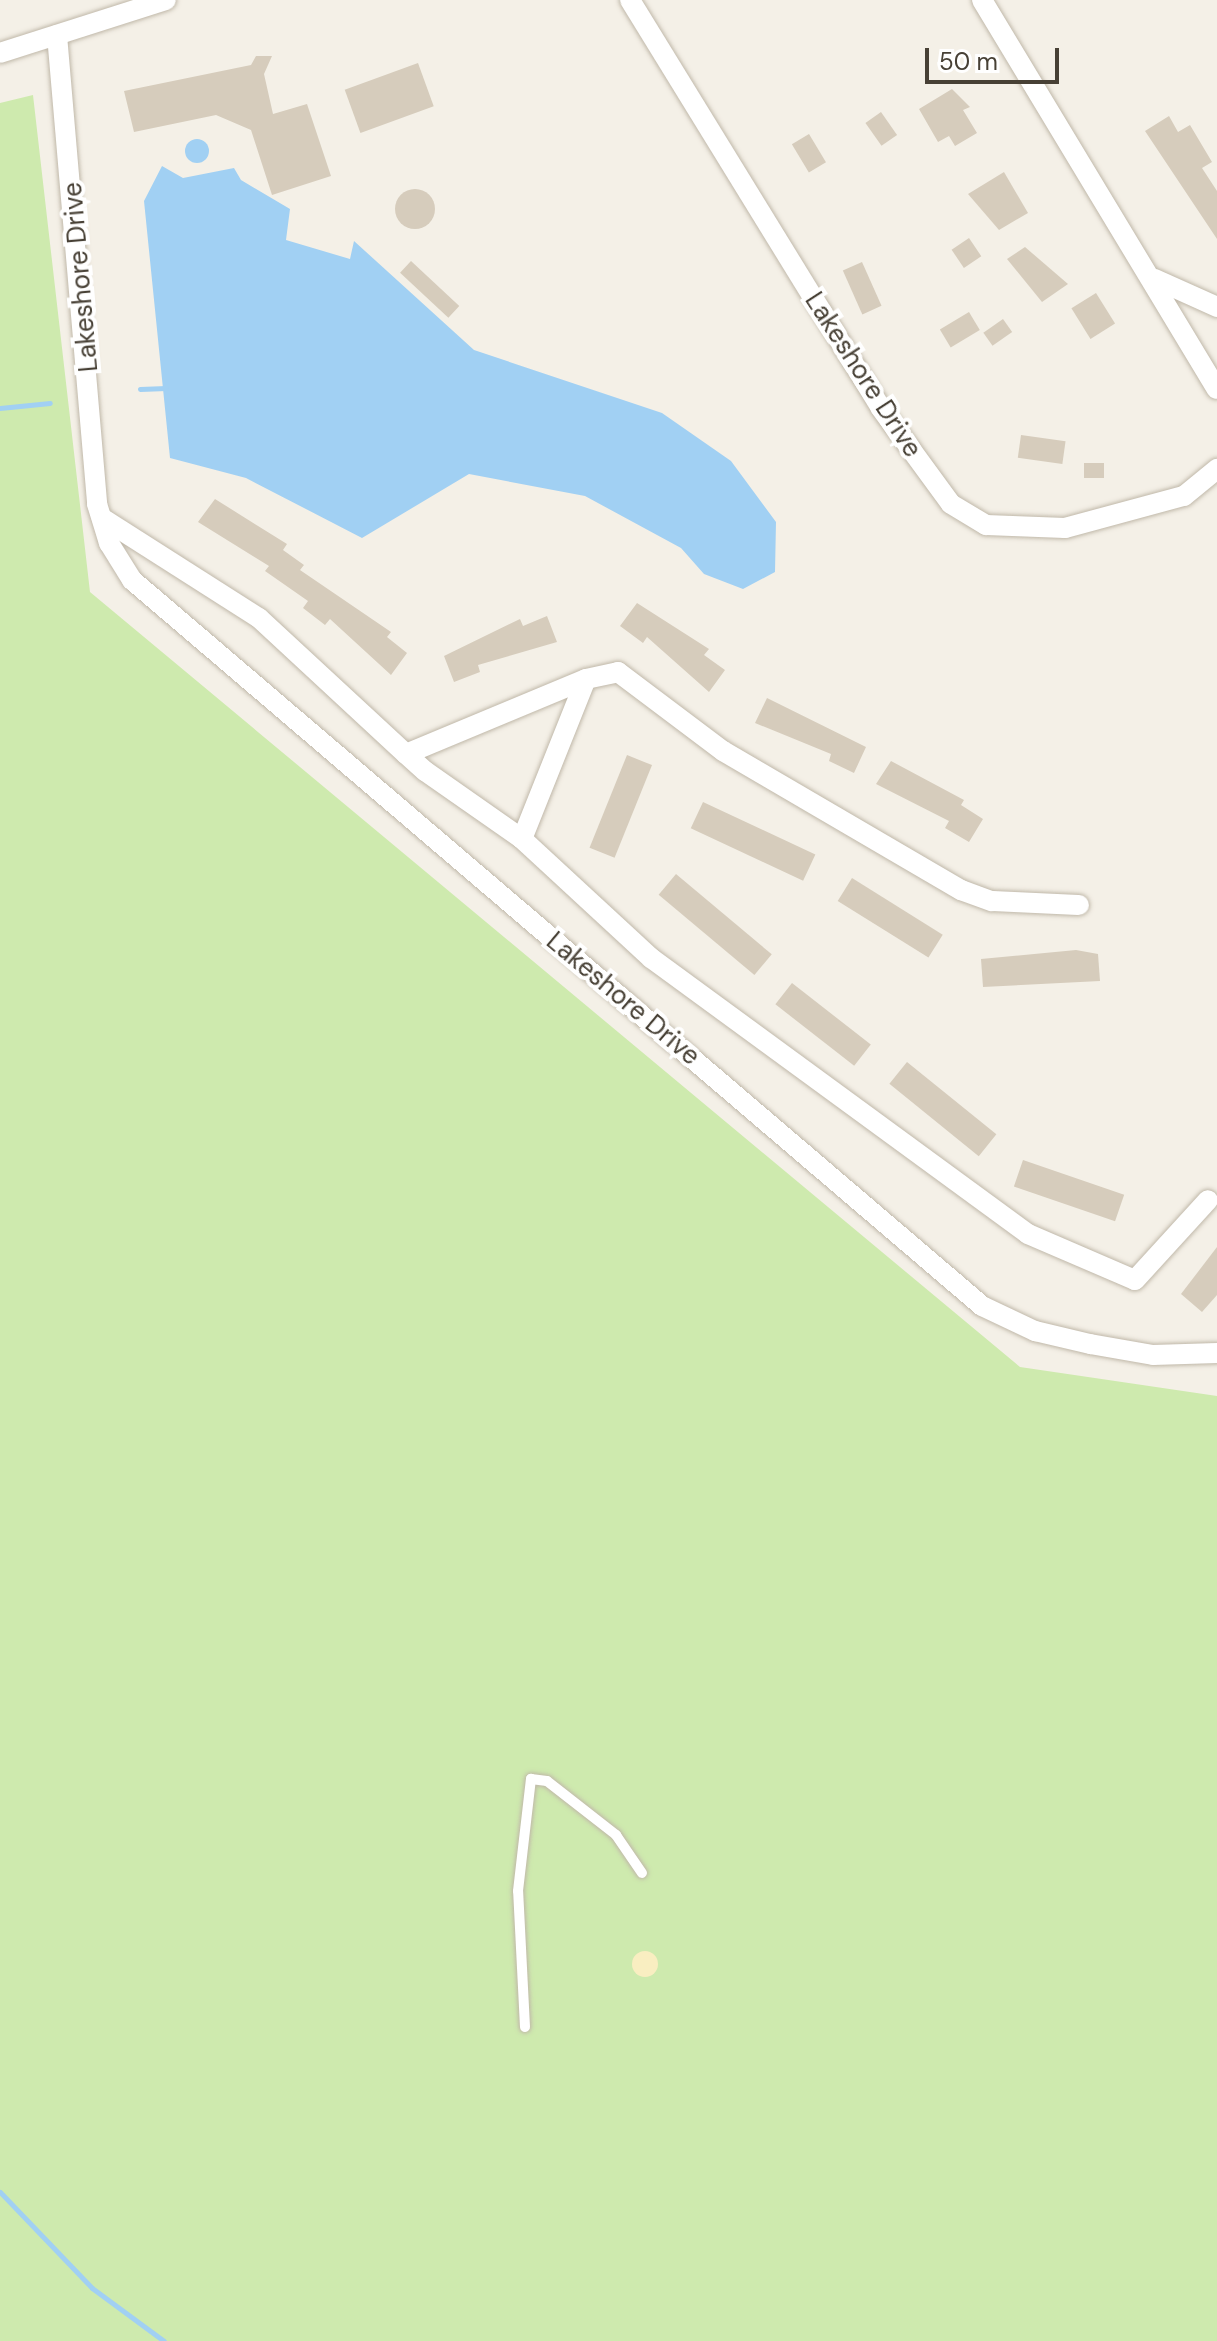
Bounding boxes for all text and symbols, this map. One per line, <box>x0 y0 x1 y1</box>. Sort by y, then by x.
scale bar <box>929 32 1063 82</box>
text: 50 m <box>939 46 998 77</box>
street label: Lakeshore Drive <box>57 181 105 373</box>
street label: Lakeshore Drive <box>798 287 928 463</box>
street label: Lakeshore Drive <box>540 926 706 1072</box>

